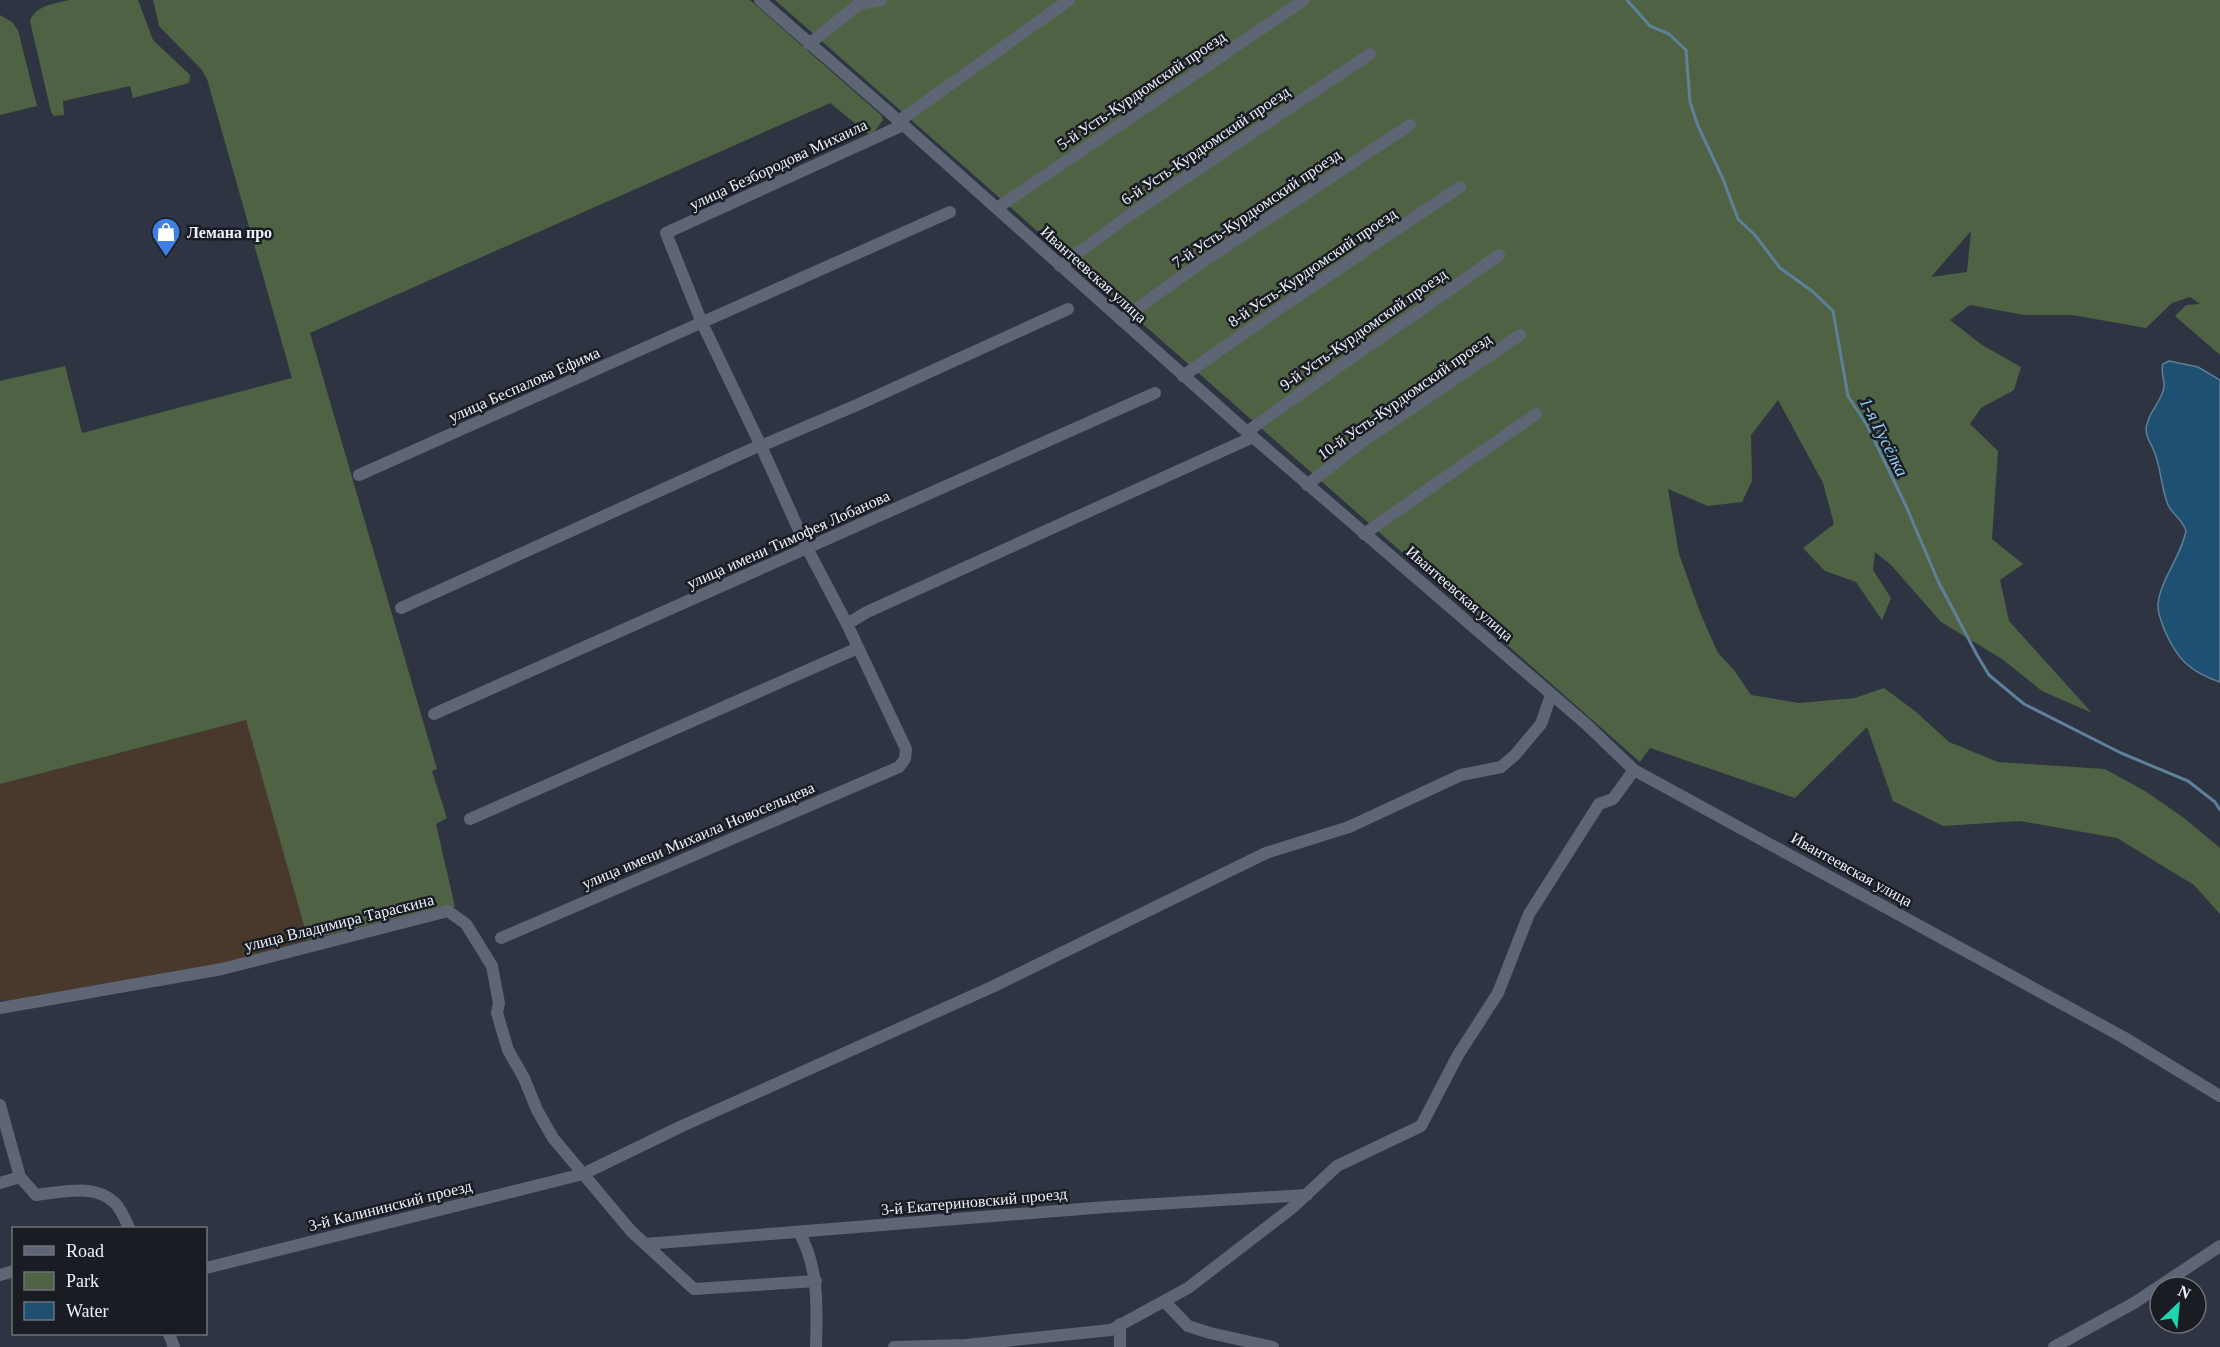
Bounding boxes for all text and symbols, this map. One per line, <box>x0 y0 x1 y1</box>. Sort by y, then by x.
street label: 5-й Усть-Курдюмский проезд <box>1054 28 1229 154</box>
street label: 6-й Усть-Курдюмский проезд <box>1118 83 1293 209</box>
street label: улица Безбородова Михаила <box>687 116 870 214</box>
street label: 7-й Усть-Курдюмский проезд <box>1169 146 1344 272</box>
street label: 8-й Усть-Курдюмский проезд <box>1225 205 1400 331</box>
shop icon: Лемана про <box>150 216 182 258</box>
street label: Ивантеевская улица <box>1037 223 1150 327</box>
place label: Лемана про <box>187 224 272 242</box>
street label: 9-й Усть-Курдюмский проезд <box>1277 265 1450 394</box>
street label: 10-й Усть-Курдюмский проезд <box>1314 330 1495 464</box>
street label: улица Беспалова Ефима <box>446 343 603 426</box>
water label: 1-я Гусёлка <box>1856 394 1912 480</box>
street label: улица имени Тимофея Лобанова <box>684 487 893 593</box>
street label: Ивантеевская улица <box>1402 542 1517 645</box>
street label: улица имени Михаила Новосельцева <box>579 779 817 893</box>
street label: Ивантеевская улица <box>1788 829 1915 911</box>
street label: улица Владимира Тараскина <box>243 891 436 955</box>
street label: 3-й Калининский проезд <box>307 1177 474 1235</box>
street label: 3-й Екатериновский проезд <box>880 1185 1068 1219</box>
legend <box>12 1227 207 1335</box>
text: Road <box>66 1241 104 1261</box>
text: Park <box>66 1271 99 1291</box>
north arrow <box>2148 1275 2208 1335</box>
text: N <box>2175 1282 2194 1302</box>
text: Water <box>66 1301 109 1321</box>

